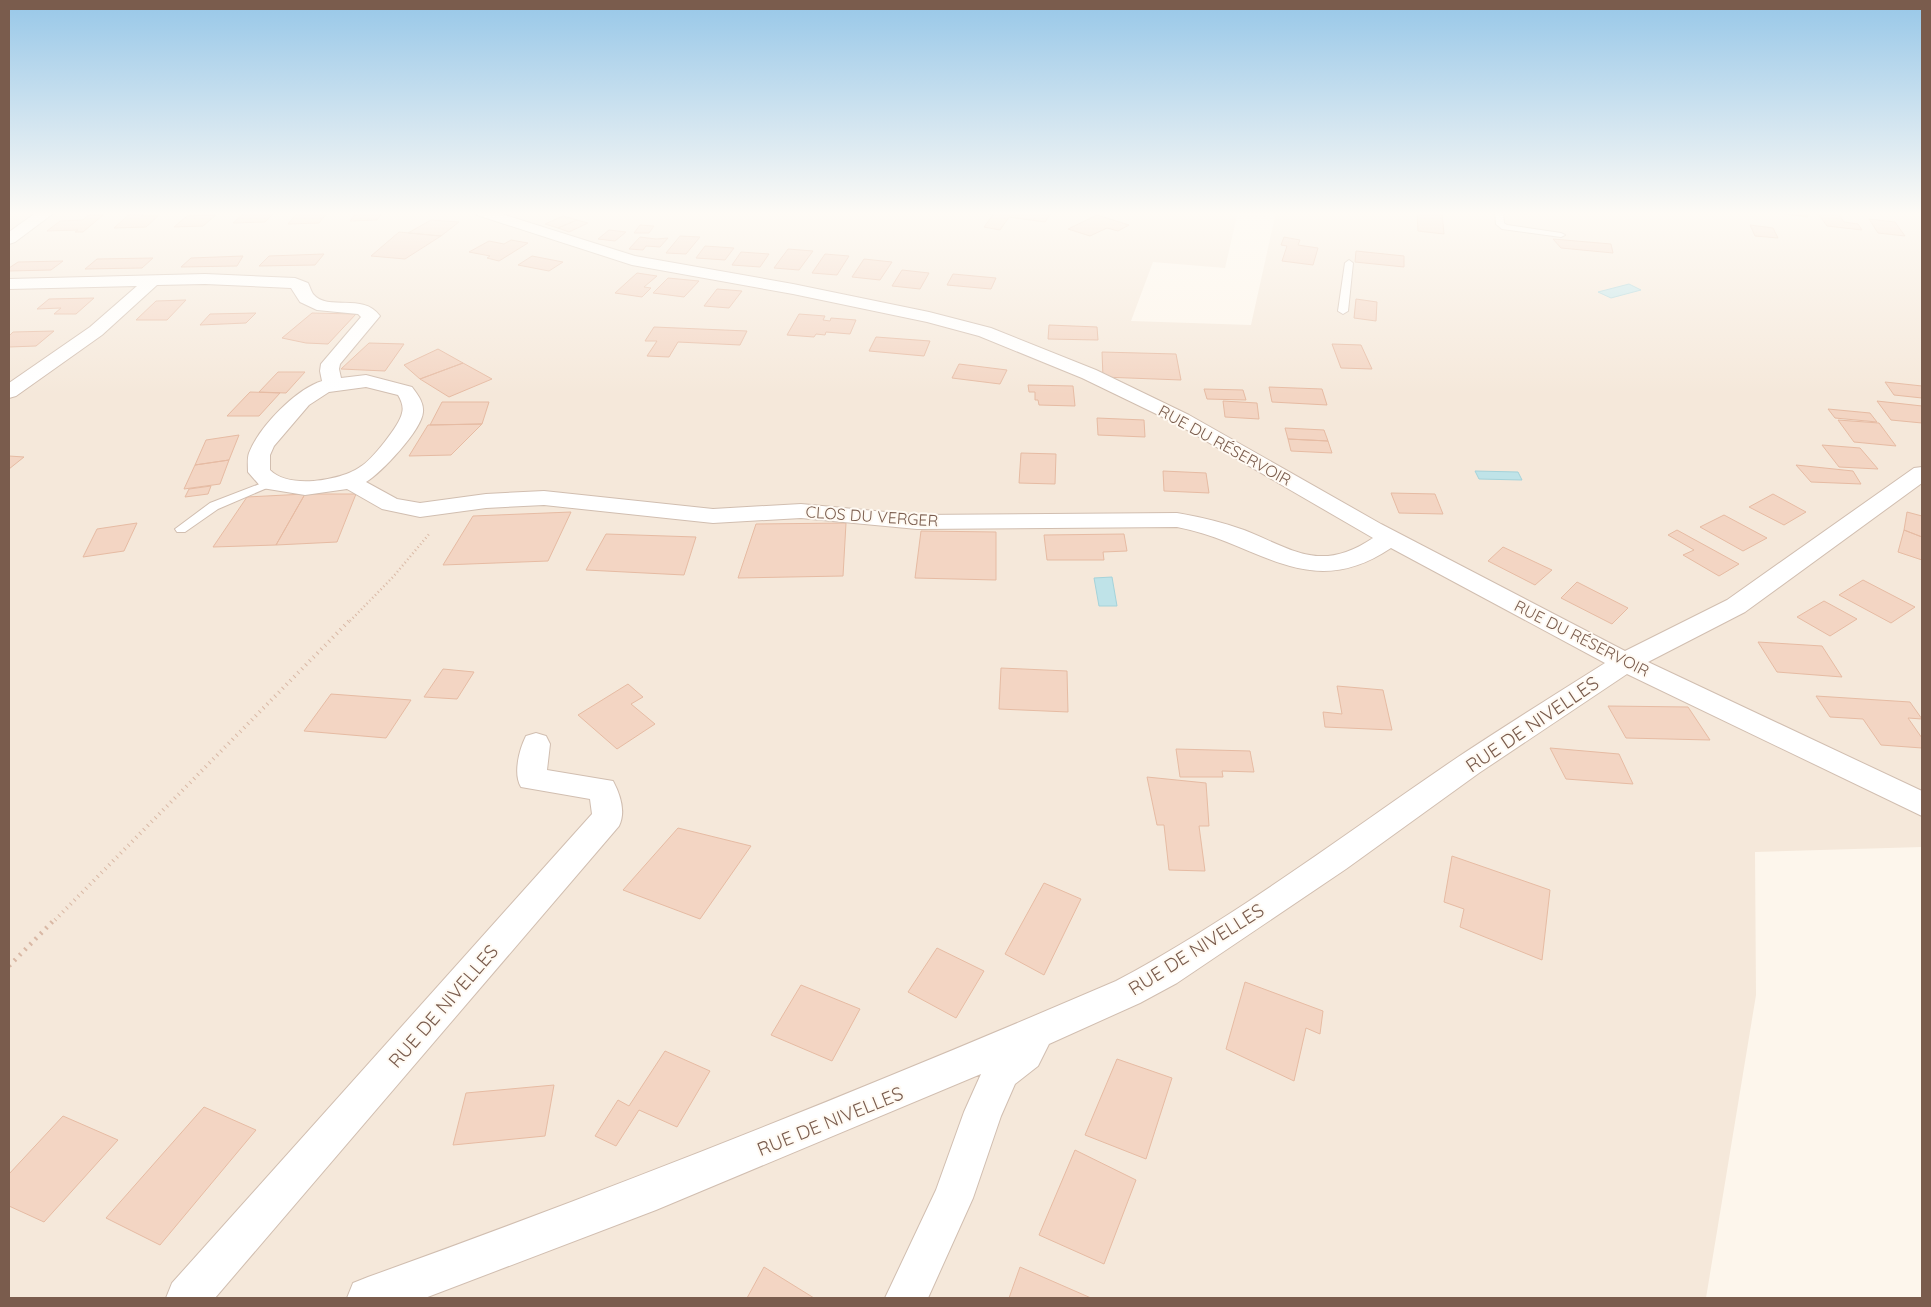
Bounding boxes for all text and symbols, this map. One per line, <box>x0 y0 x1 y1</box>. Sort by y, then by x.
street label: RUE DU RÉSERVOIR <box>1155 400 1295 490</box>
street label: CLOS DU VERGER <box>805 501 939 531</box>
street label: RUE DU RÉSERVOIR <box>1511 595 1653 681</box>
street label: RUE DE NIVELLES <box>1461 671 1603 777</box>
street label: RUE DE NIVELLES <box>1124 898 1268 1000</box>
street label: RUE DE NIVELLES <box>383 939 503 1073</box>
street label: RUE DE NIVELLES <box>753 1081 907 1161</box>

